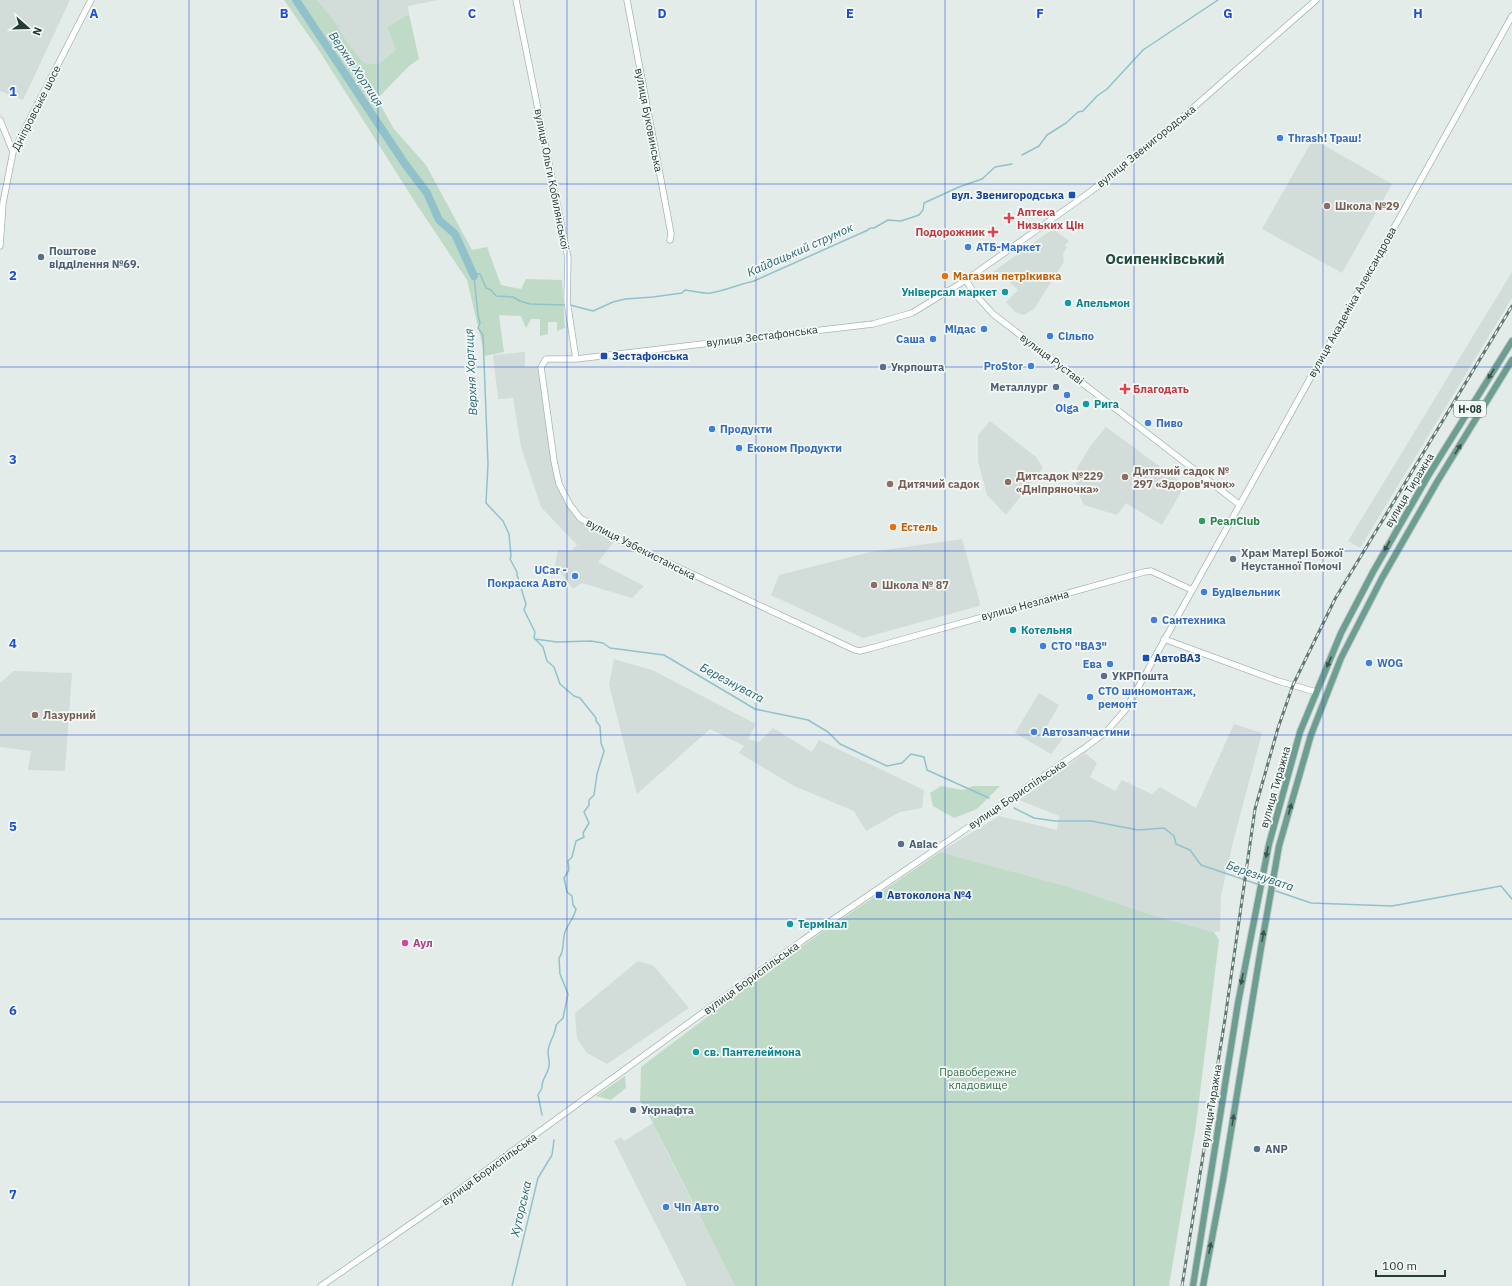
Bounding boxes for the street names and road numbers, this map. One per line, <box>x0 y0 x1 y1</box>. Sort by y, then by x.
street label: Дніпровське шосе <box>8 63 64 153</box>
street label: вулиця Буковинська <box>632 67 666 173</box>
street label: вулиця Звенигородська <box>1094 102 1199 190</box>
street label: вулиця Ольги Кобилянської <box>531 107 573 251</box>
street label: вулиця Академіка Александрова <box>1305 224 1399 380</box>
street label: вулиця Зестафонська <box>705 322 819 350</box>
street label: вулиця Руставі <box>1017 330 1087 388</box>
road number: Н-08 <box>1454 401 1486 417</box>
street label: вулиця Тиражна <box>1381 450 1437 530</box>
street label: вулиця Узбекистанська <box>584 515 698 583</box>
street label: вулиця Незламна <box>979 586 1071 623</box>
street label: вулиця Тиражна <box>1257 744 1293 830</box>
street label: вулиця Бориспільська <box>966 756 1069 832</box>
street label: вулиця Бориспільська <box>700 939 802 1017</box>
street label: вулиця Тиражна <box>1197 1063 1225 1149</box>
street label: вулиця Бориспільська <box>438 1130 540 1208</box>

